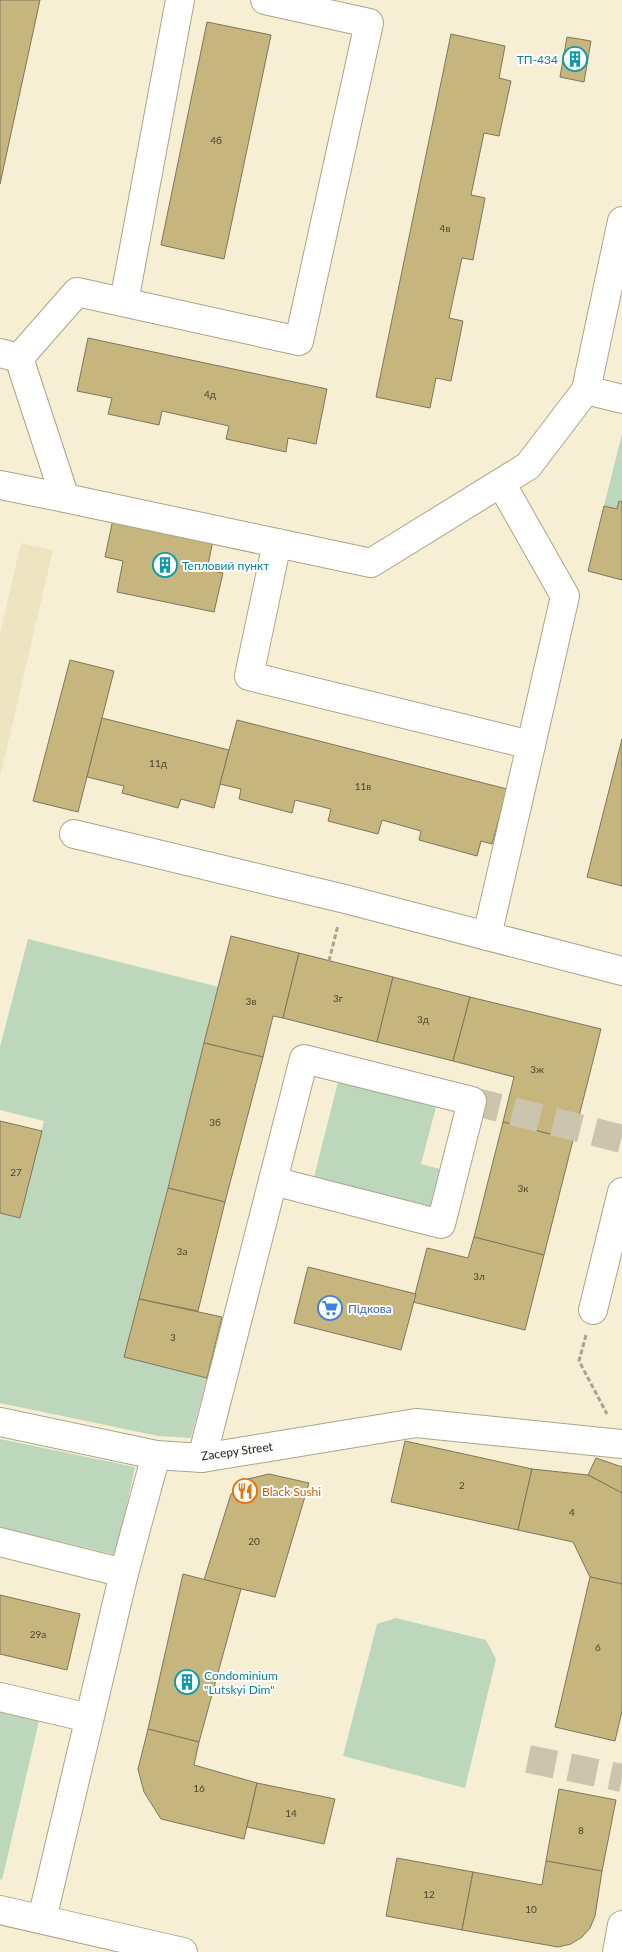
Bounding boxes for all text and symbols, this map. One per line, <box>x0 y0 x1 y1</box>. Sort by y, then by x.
building icon: ТП-434 <box>562 46 588 72</box>
place label: ТП-434 <box>517 52 558 67</box>
house number: 4б <box>210 134 222 146</box>
house number: 4в <box>440 222 450 234</box>
house number: 4д <box>204 388 216 400</box>
building icon: Тепловий пункт <box>152 552 178 578</box>
place label: Тепловий пункт <box>182 558 269 573</box>
house number: 11д <box>149 757 167 769</box>
house number: 11в <box>355 780 371 792</box>
house number: 3г <box>333 992 343 1004</box>
house number: 3в <box>246 995 256 1007</box>
house number: 3д <box>417 1013 429 1025</box>
house number: 3ж <box>530 1063 544 1075</box>
house number: 3б <box>209 1116 221 1128</box>
house number: 27 <box>10 1166 22 1178</box>
house number: 3к <box>518 1182 529 1194</box>
house number: 3а <box>177 1245 187 1257</box>
house number: 3л <box>473 1270 485 1282</box>
supermarket icon: Підкова <box>317 1295 343 1321</box>
place label: Підкова <box>348 1301 392 1316</box>
house number: 3 <box>170 1331 176 1343</box>
street label: Zacepy Street <box>200 1438 274 1463</box>
restaurant icon: Black Sushi <box>232 1478 258 1504</box>
house number: 2 <box>459 1479 465 1491</box>
place label: Black Sushi <box>262 1484 321 1499</box>
house number: 4 <box>569 1506 575 1518</box>
house number: 20 <box>248 1535 260 1547</box>
house number: 29а <box>30 1628 46 1640</box>
house number: 6 <box>595 1641 601 1653</box>
place label: Condominium "Lutskyi Dim" <box>204 1668 278 1697</box>
building icon: Condominium "Lutskyi Dim" <box>174 1669 200 1695</box>
house number: 16 <box>193 1782 205 1794</box>
house number: 14 <box>285 1807 297 1819</box>
house number: 8 <box>578 1824 584 1836</box>
house number: 12 <box>423 1888 435 1900</box>
house number: 10 <box>525 1903 537 1915</box>

